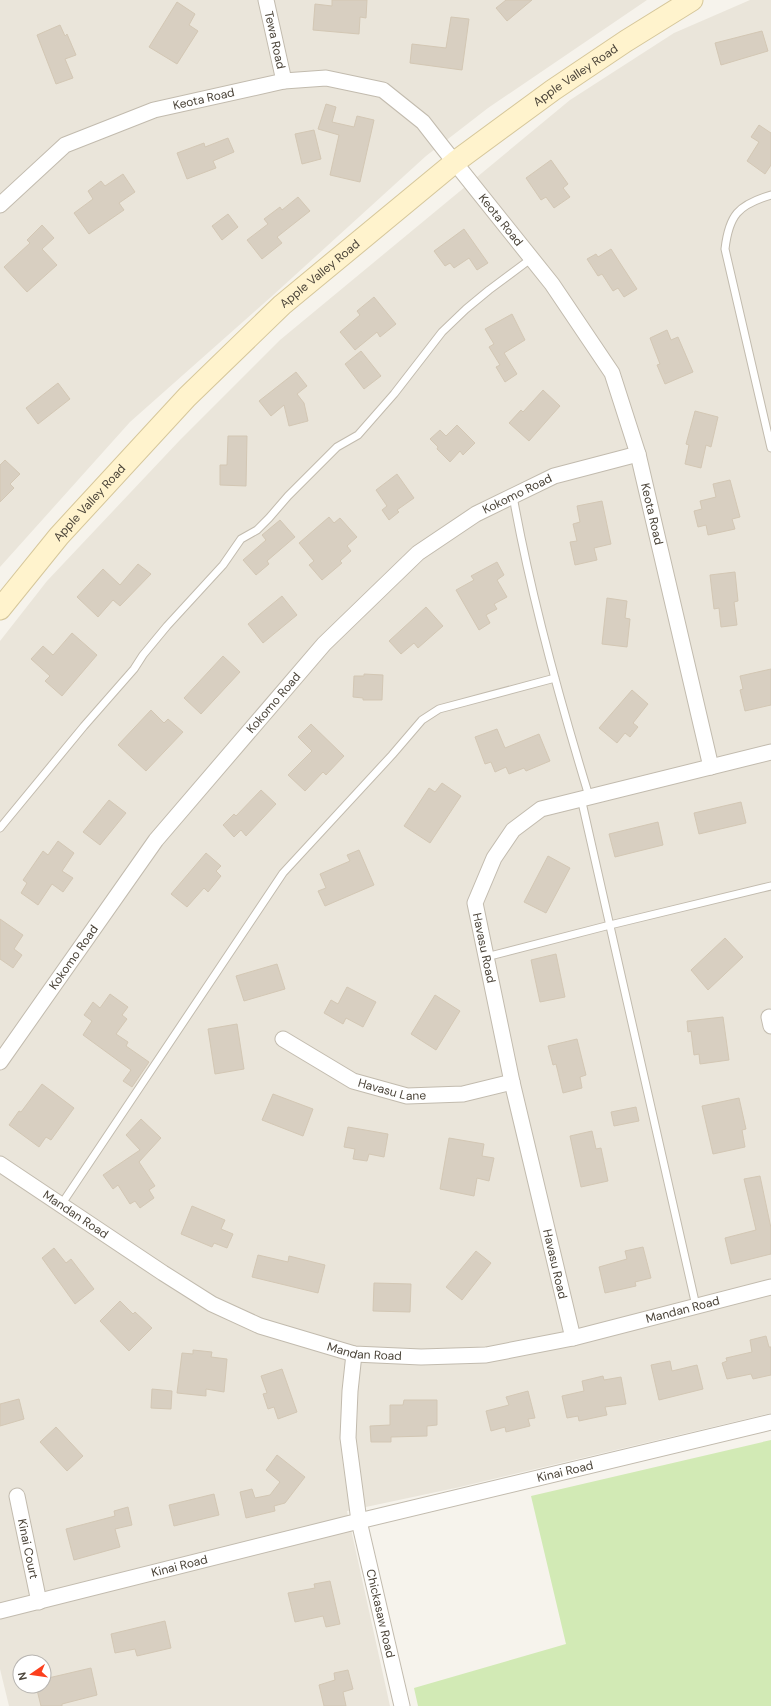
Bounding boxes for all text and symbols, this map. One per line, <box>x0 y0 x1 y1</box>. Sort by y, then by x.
street label: Tewa Road <box>261 10 289 71</box>
street label: Apple Valley Road <box>530 41 621 110</box>
street label: Keota Road <box>171 84 236 114</box>
street label: Keota Road <box>475 190 527 250</box>
street label: Apple Valley Road <box>276 236 363 312</box>
street label: Apple Valley Road <box>50 461 129 545</box>
street label: Kokomo Road <box>480 470 555 518</box>
street label: Keota Road <box>637 482 667 546</box>
street label: Kokomo Road <box>243 669 304 737</box>
street label: Havasu Road <box>469 912 499 984</box>
street label: Kokomo Road <box>45 922 102 993</box>
street label: Havasu Lane <box>356 1075 427 1104</box>
street label: Mandan Road <box>40 1187 112 1242</box>
street label: Havasu Road <box>539 1228 571 1300</box>
street label: Mandan Road <box>644 1293 721 1327</box>
street label: Mandan Road <box>325 1338 402 1364</box>
street label: Kinai Road <box>535 1457 595 1486</box>
street label: Kinai Court <box>14 1517 42 1581</box>
street label: Kinai Road <box>150 1551 209 1581</box>
street label: Chickasaw Road <box>362 1568 399 1659</box>
north arrow <box>12 1654 52 1694</box>
text: N <box>15 1671 30 1682</box>

